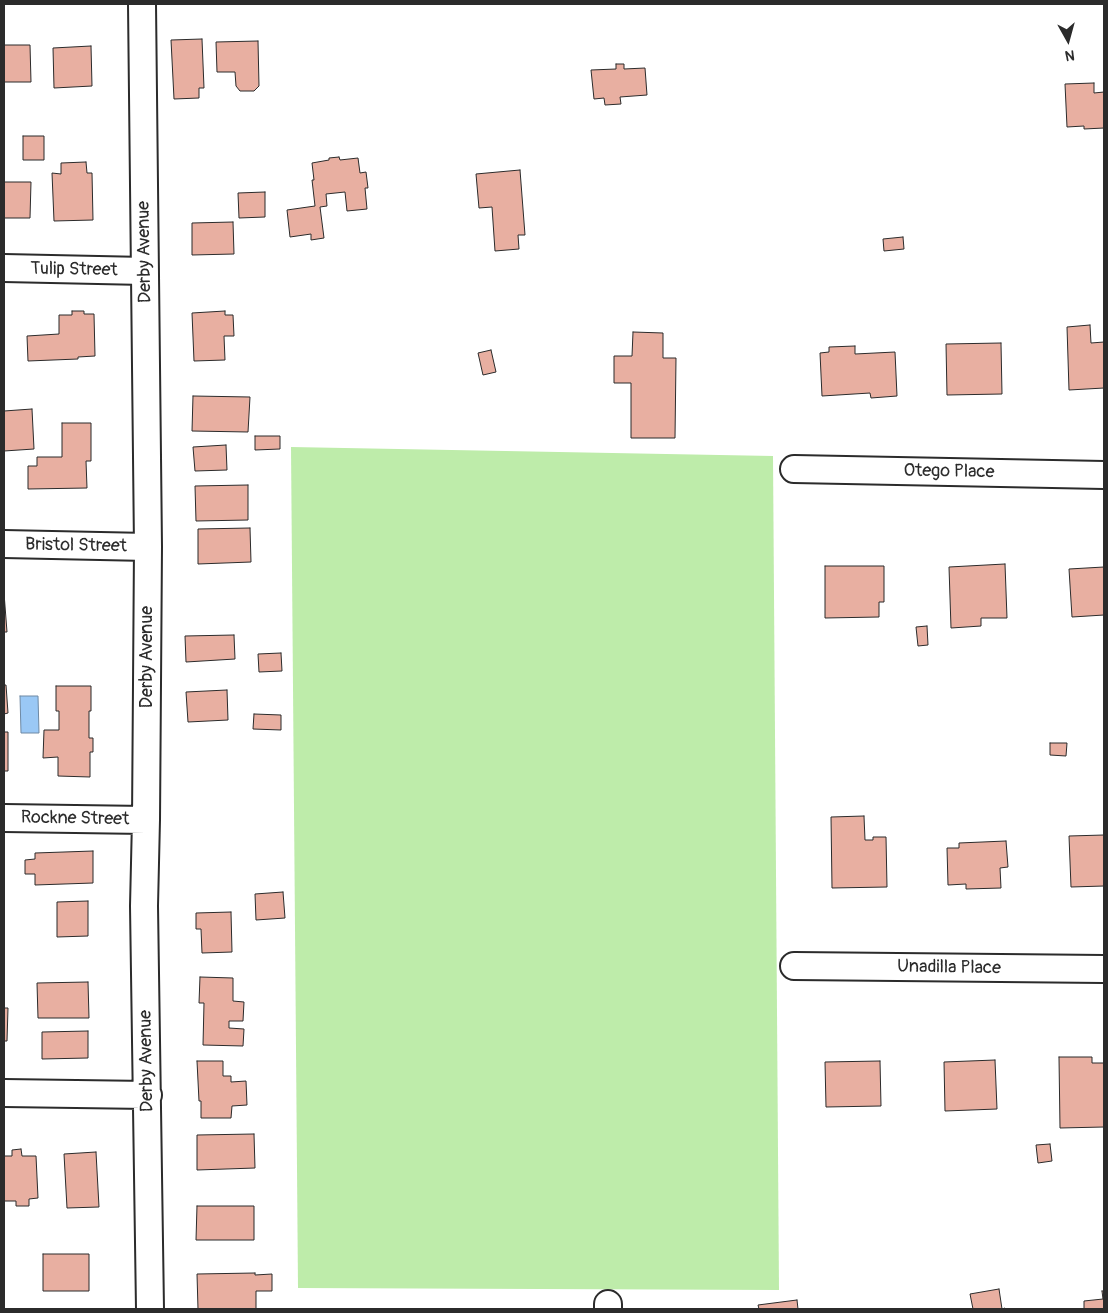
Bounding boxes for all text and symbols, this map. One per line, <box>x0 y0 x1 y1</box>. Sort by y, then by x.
north arrow <box>1043 15 1093 65</box>
text: N <box>1064 46 1076 64</box>
street label: Derby Avenue <box>133 201 157 303</box>
street label: Tulip Street <box>30 258 118 282</box>
street label: Otego Place <box>903 460 995 484</box>
street label: Bristol Street <box>25 534 127 558</box>
street label: Derby Avenue <box>136 606 158 708</box>
street label: Rockne Street <box>21 807 129 831</box>
street label: Unadilla Place <box>897 956 1001 980</box>
street label: Derby Avenue <box>135 1010 159 1112</box>

